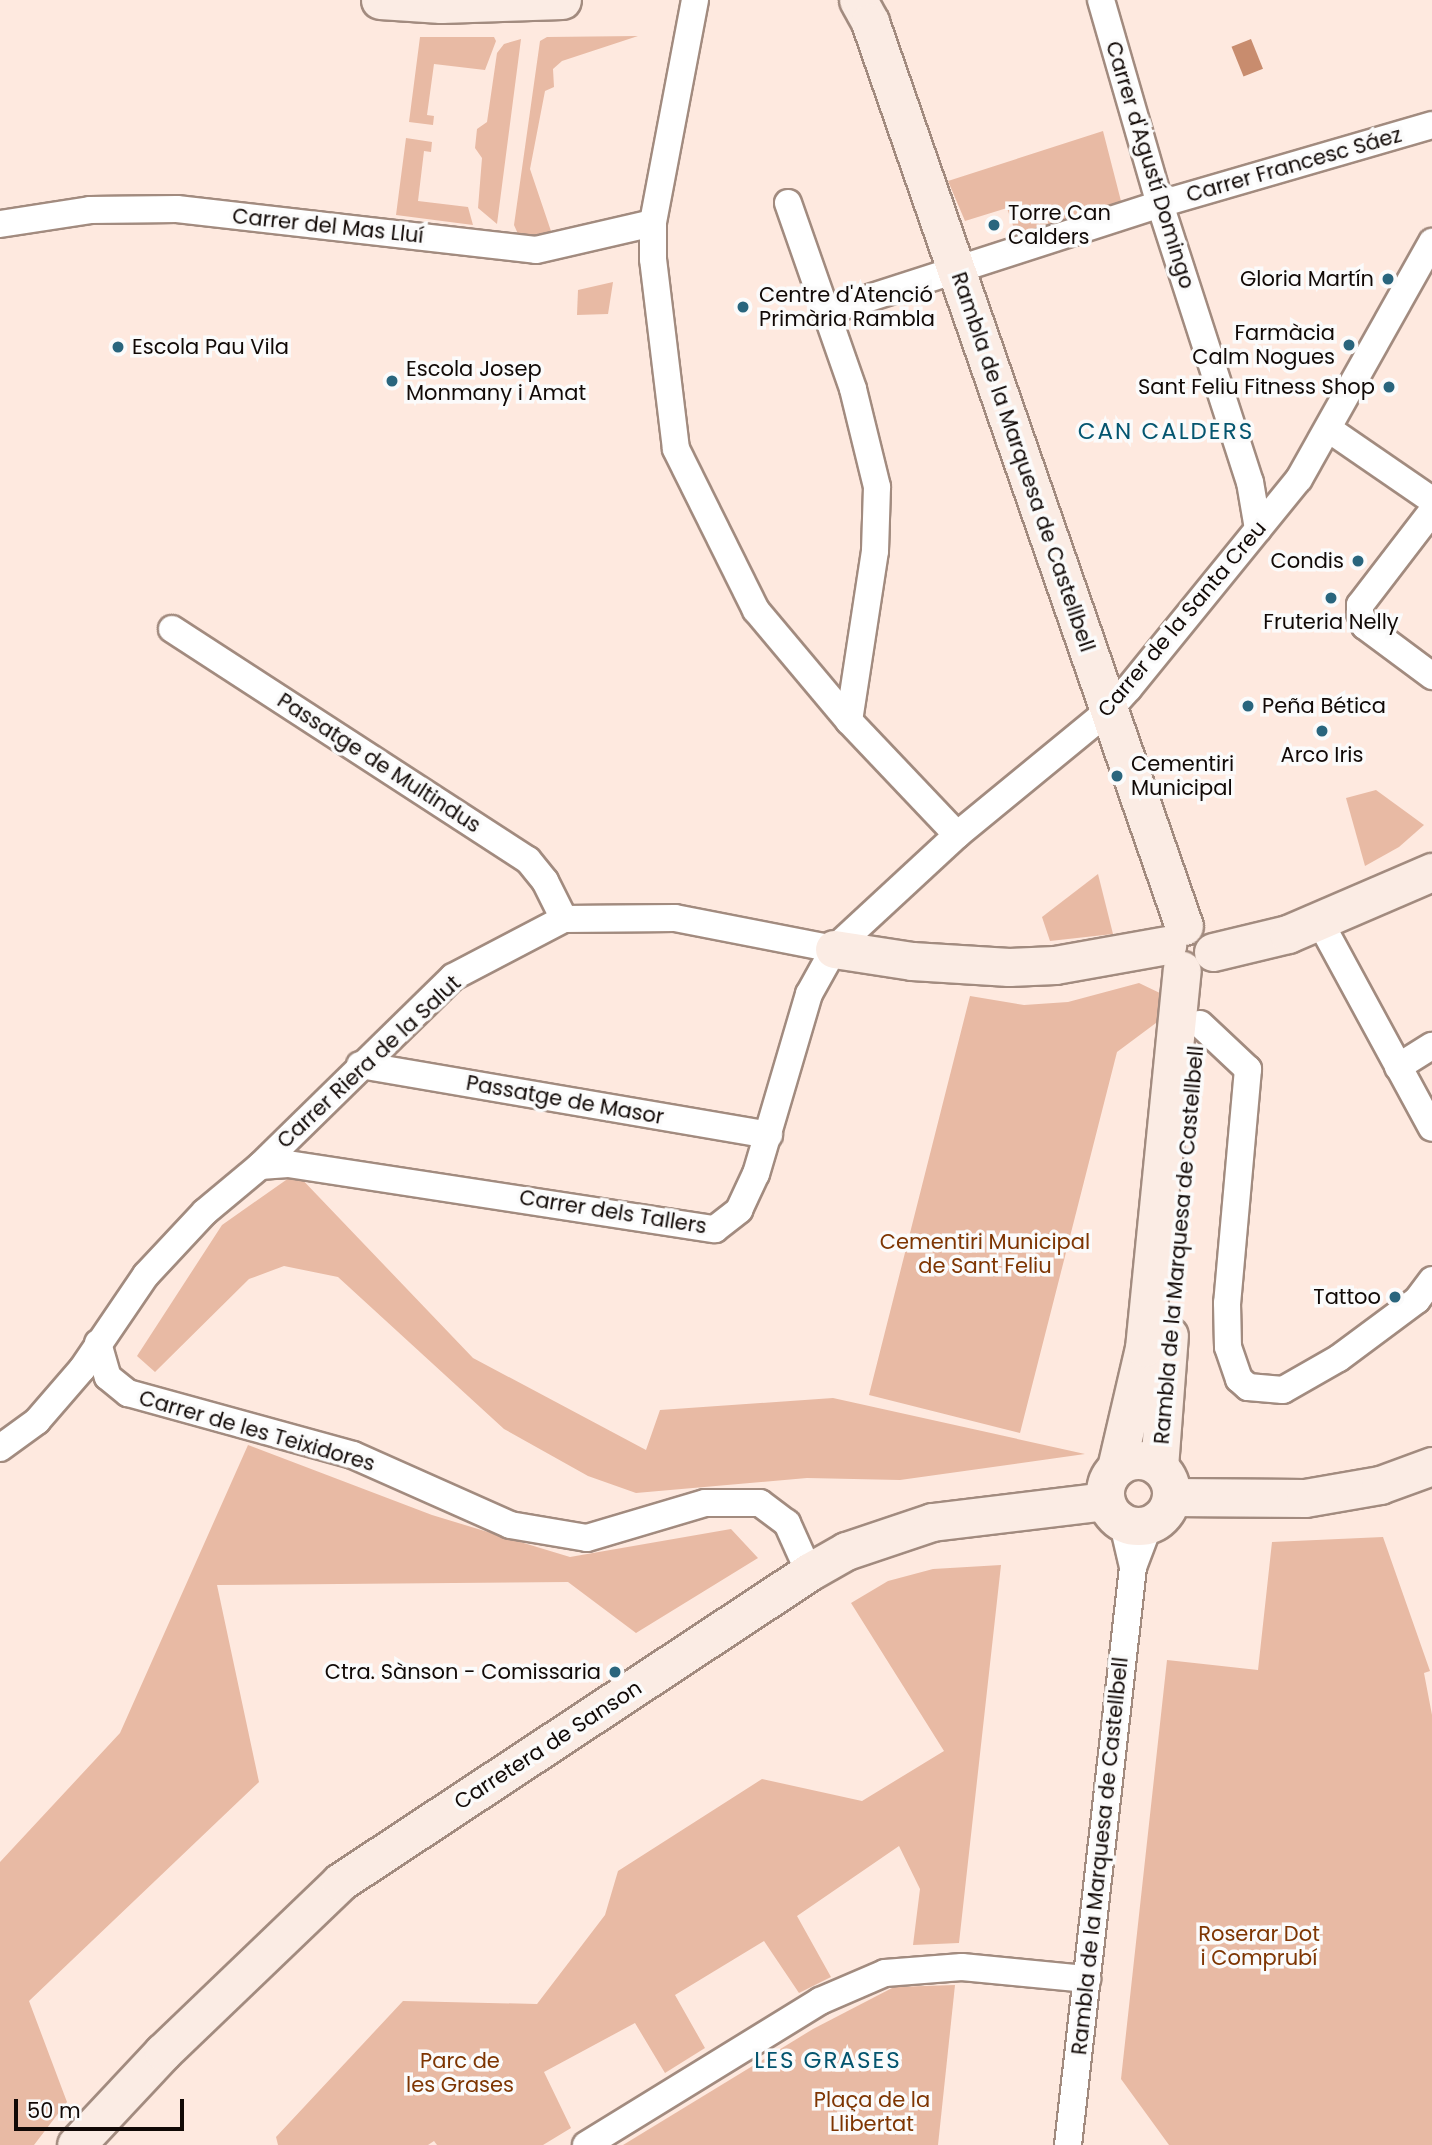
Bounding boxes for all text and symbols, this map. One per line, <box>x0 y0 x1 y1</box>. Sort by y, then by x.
street label: Carrer d'Agustí Domingo <box>1100 38 1200 292</box>
street label: Carrer Francesc Sáez <box>1183 122 1405 208</box>
place label: Torre Can Calders <box>1008 200 1111 250</box>
street label: Carrer del Mas Lluí <box>231 203 425 249</box>
marker: Torre Can Calders <box>986 217 1002 233</box>
place label: Gloria Martín <box>1240 266 1374 292</box>
street label: Rambla de la Marquesa de Castellbell <box>946 269 1100 655</box>
marker: Gloria Martín <box>1380 271 1396 287</box>
place label: Centre d'Atenció Primària Rambla <box>759 282 935 332</box>
marker: Centre d'Atenció Primària Rambla <box>733 297 753 317</box>
place label: Farmàcia Calm Nogues <box>1192 320 1335 370</box>
place label: Escola Pau Vila <box>132 334 289 360</box>
marker: Farmàcia Calm Nogues <box>1341 337 1357 353</box>
marker: Escola Pau Vila <box>110 339 126 355</box>
place label: Escola Josep Monmany i Amat <box>406 356 586 406</box>
marker: Escola Josep Monmany i Amat <box>384 373 400 389</box>
place label: Sant Feliu Fitness Shop <box>1138 374 1375 400</box>
marker: Sant Feliu Fitness Shop <box>1381 379 1397 395</box>
district label: CAN CALDERS <box>1079 417 1253 445</box>
street label: Carrer de la Santa Creu <box>1093 516 1271 722</box>
place label: Condis <box>1271 548 1344 574</box>
marker: Condis <box>1350 553 1366 569</box>
marker: Fruteria Nelly <box>1323 590 1339 606</box>
place label: Fruteria Nelly <box>1263 609 1399 635</box>
street label: Passatge de Multindus <box>273 688 485 838</box>
place label: Peña Bética <box>1262 693 1386 719</box>
marker: Peña Bética <box>1240 698 1256 714</box>
marker: Arco Iris <box>1314 723 1330 739</box>
place label: Arco Iris <box>1281 742 1363 768</box>
place label: Cementiri Municipal <box>1131 751 1234 801</box>
marker: Cementiri Municipal <box>1109 768 1125 784</box>
street label: Carrer Riera de la Salut <box>272 970 466 1154</box>
street label: Rambla de la Marquesa de Castellbell <box>1149 1045 1209 1445</box>
street label: Passatge de Masor <box>464 1070 666 1130</box>
street label: Carrer dels Tallers <box>518 1185 708 1239</box>
park label: Cementiri Municipal de Sant Feliu <box>880 1229 1090 1279</box>
place label: Tattoo <box>1313 1284 1381 1310</box>
marker: Tattoo <box>1387 1289 1403 1305</box>
street label: Carrer de les Teixidores <box>136 1385 378 1477</box>
street label: Rambla de la Marquesa de Castellbell <box>1067 1656 1133 2056</box>
place label: Ctra. Sànson - Comissaria <box>325 1659 601 1685</box>
marker: Ctra. Sànson - Comissaria <box>607 1664 623 1680</box>
street label: Carretera de Sanson <box>450 1675 646 1815</box>
park label: Roserar Dot i Comprubí <box>1198 1921 1320 1971</box>
district label: LES GRASES <box>755 2046 901 2074</box>
park label: Parc de les Grases <box>406 2048 514 2098</box>
scale bar <box>18 2086 187 2130</box>
park label: Plaça de la Llibertat <box>814 2087 930 2137</box>
text: 50 m <box>27 2096 81 2125</box>

